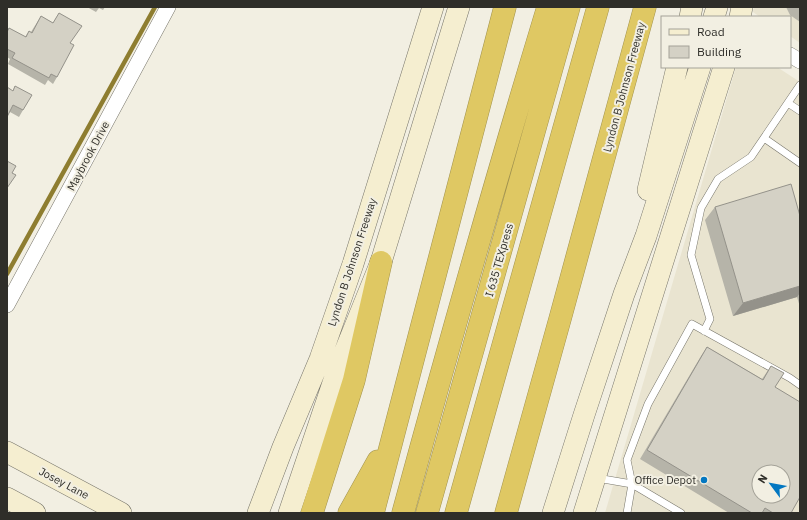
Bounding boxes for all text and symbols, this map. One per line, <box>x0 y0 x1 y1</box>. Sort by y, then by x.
legend <box>661 16 791 68</box>
street label: Lyndon B Johnson Freeway <box>600 20 648 154</box>
text: Road <box>697 24 725 39</box>
text: Building <box>697 44 742 59</box>
street label: Maybrook Drive <box>64 119 112 193</box>
street label: Lyndon B Johnson Freeway <box>325 196 380 328</box>
street label: I 635 TEXpress <box>482 222 516 298</box>
street label: Josey Lane <box>36 464 92 502</box>
north arrow <box>751 464 791 504</box>
text: N <box>754 472 771 486</box>
place label: Office Depot <box>634 473 696 487</box>
marker: Office Depot <box>699 475 709 485</box>

